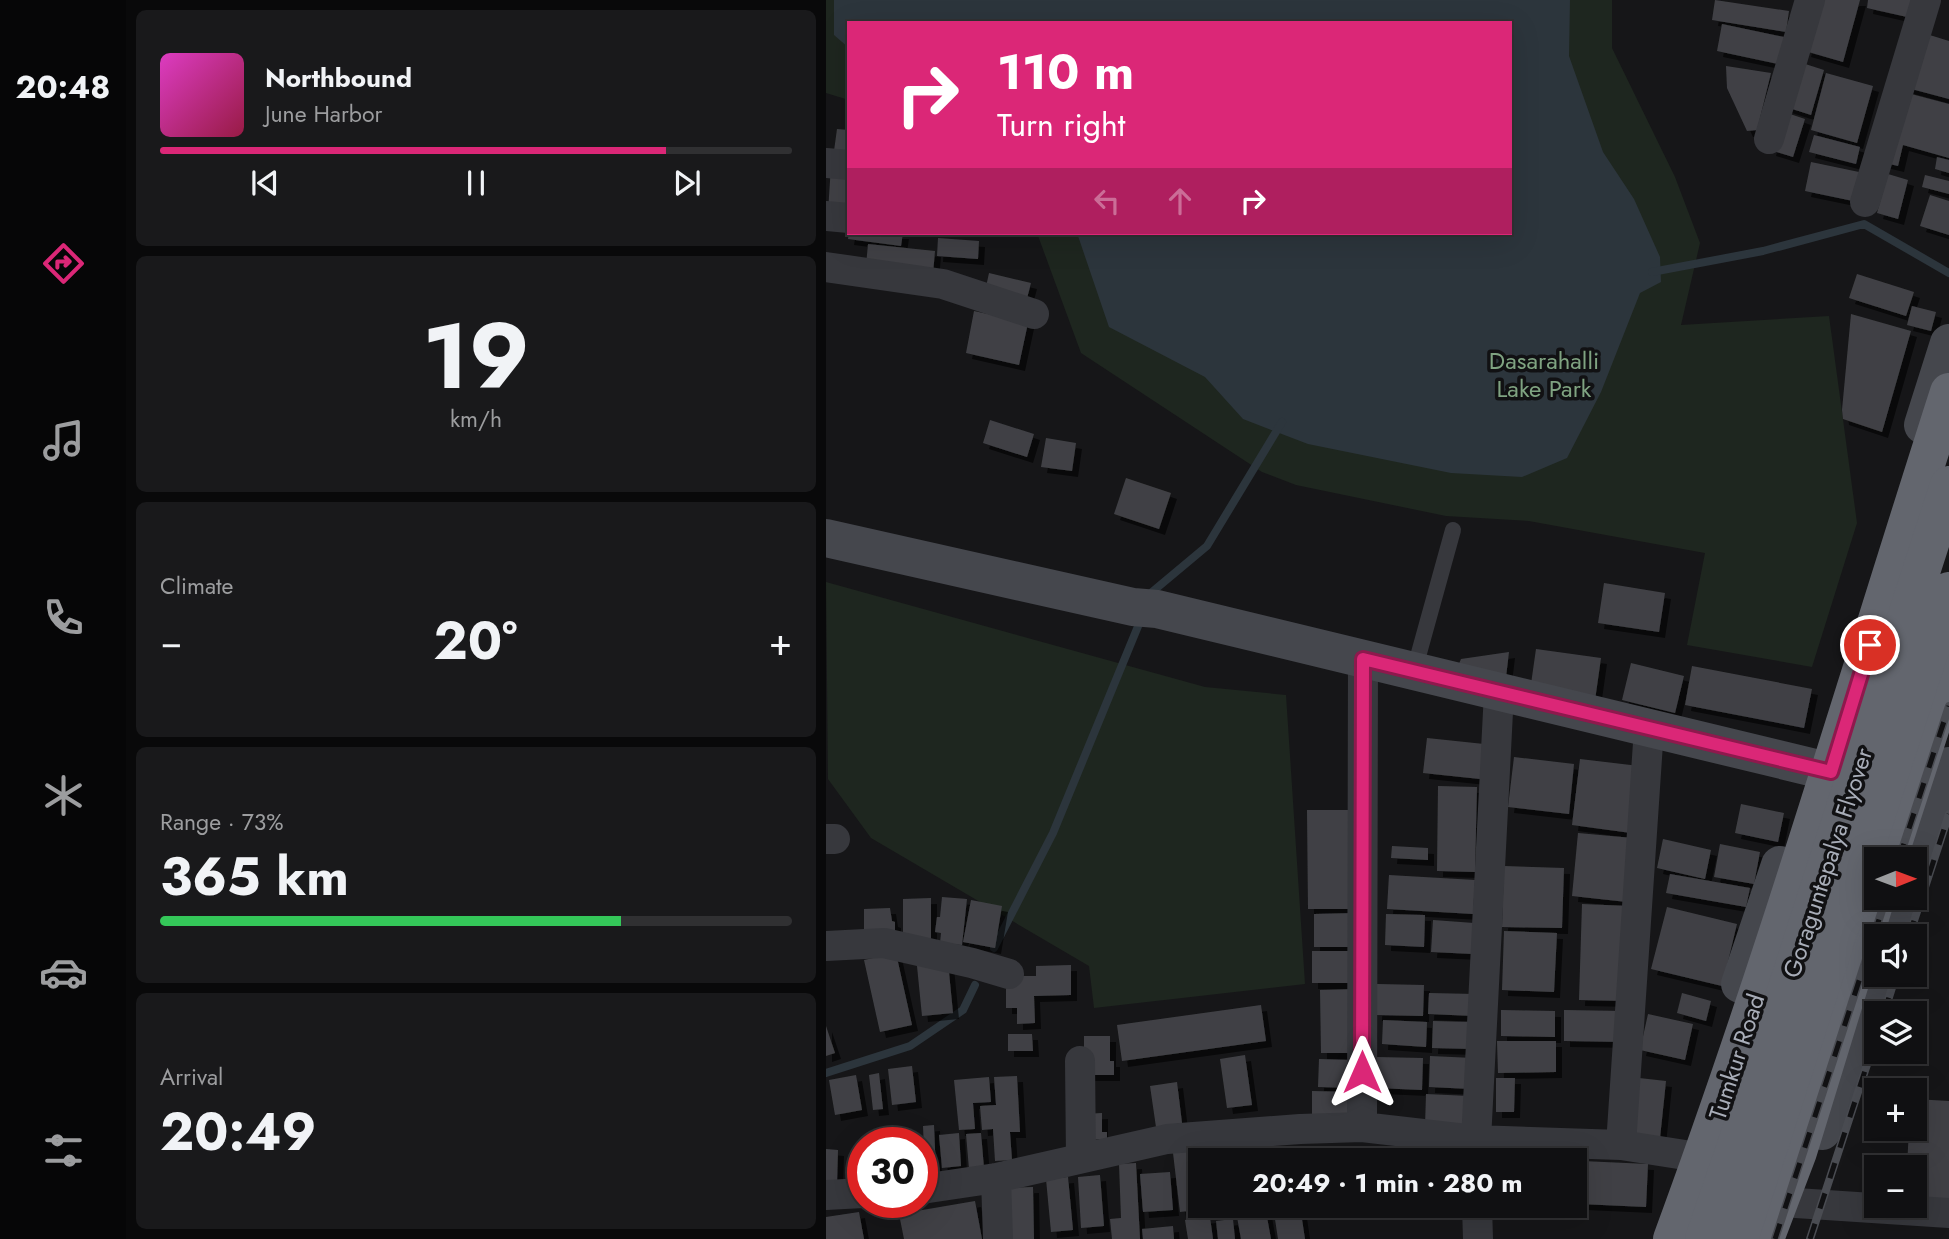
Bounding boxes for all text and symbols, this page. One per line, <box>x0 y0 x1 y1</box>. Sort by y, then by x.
text: 110 m <box>997 37 1134 107</box>
icon: right <box>882 49 973 140</box>
text: Northbound <box>265 59 412 97</box>
text: 20:48 <box>16 64 110 110</box>
text: June Harbor <box>265 97 382 131</box>
text: Turn right <box>997 102 1126 148</box>
icon: previous <box>246 164 284 202</box>
icon: pause <box>457 164 495 202</box>
icon: next <box>668 164 706 202</box>
icon: left <box>1088 182 1126 220</box>
icon: ahead <box>1161 182 1199 220</box>
icon: right <box>1234 182 1272 220</box>
icon: directions <box>39 239 88 288</box>
text: 19 <box>422 291 530 422</box>
park label: Dasarahalli Lake Park <box>1489 343 1599 406</box>
text: km/h <box>450 402 502 436</box>
icon: music <box>39 416 88 465</box>
text: Climate <box>160 569 233 603</box>
icon: phone <box>39 593 88 642</box>
text: 20° <box>434 603 518 679</box>
text: − <box>160 614 182 669</box>
text: + <box>769 614 792 669</box>
pin <box>1840 615 1900 675</box>
icon: arrive <box>1851 626 1889 664</box>
street label: Goraguntepalya Flyover <box>1774 743 1881 982</box>
icon: climate <box>39 771 88 820</box>
text: Range · 73% <box>160 805 284 839</box>
text: 365 km <box>160 839 349 915</box>
north arrow <box>1864 847 1927 910</box>
map controls <box>1864 847 1927 1218</box>
button: sound <box>1864 924 1927 987</box>
icon: car <box>39 948 88 997</box>
street label: Tumkur Road <box>1700 989 1773 1124</box>
button: layers <box>1864 1001 1927 1064</box>
position arrow <box>1325 1035 1399 1109</box>
text: Arrival <box>160 1060 223 1094</box>
button: + <box>1864 1078 1927 1141</box>
text: 20:49 <box>160 1094 316 1170</box>
icon: filters <box>39 1126 88 1175</box>
speed limit sign: 30 <box>847 1127 938 1218</box>
button: − <box>1864 1155 1927 1218</box>
text: 20:49 · 1 min · 280 m <box>1252 1164 1523 1202</box>

